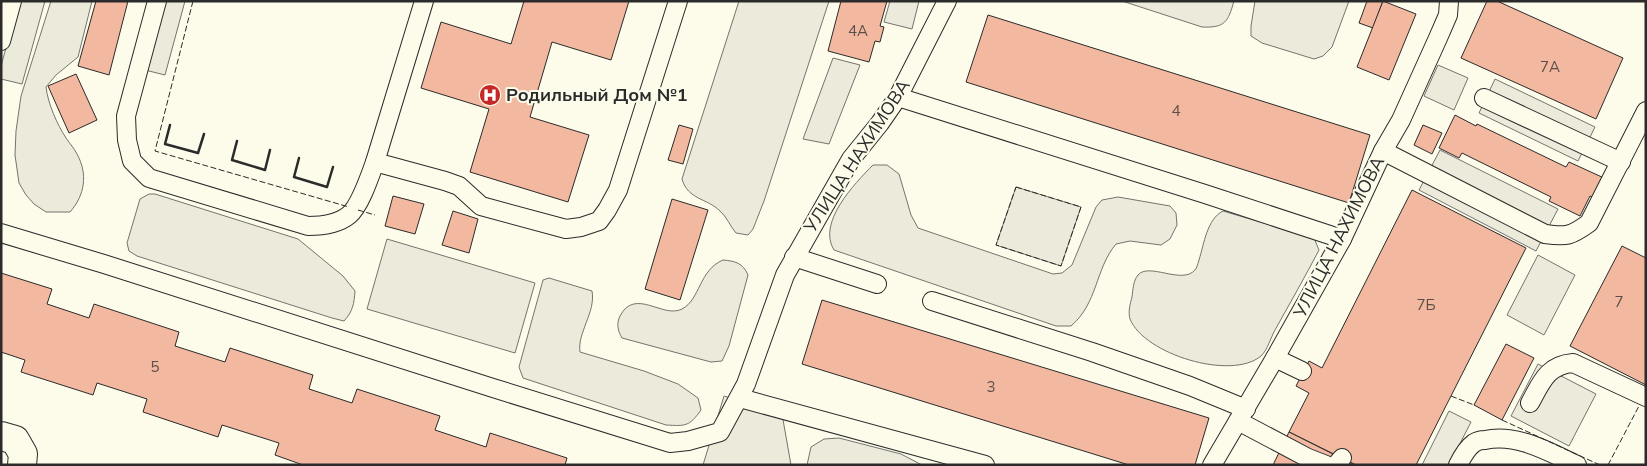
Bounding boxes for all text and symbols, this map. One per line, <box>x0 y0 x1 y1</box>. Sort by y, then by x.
house number: 4А <box>848 21 868 40</box>
house number: 7А <box>1540 57 1560 76</box>
street label: УЛИЦА НАХИМОВА <box>798 75 915 237</box>
hospital icon: Родильный Дом №1 <box>478 83 502 107</box>
place label: Родильный Дом №1 <box>506 83 688 106</box>
house number: 4 <box>1171 101 1181 120</box>
street label: УЛИЦА НАХИМОВА <box>1287 152 1389 322</box>
house number: 7 <box>1614 292 1624 311</box>
house number: 7Б <box>1416 295 1436 314</box>
house number: 5 <box>150 357 160 376</box>
house number: 3 <box>986 377 996 396</box>

